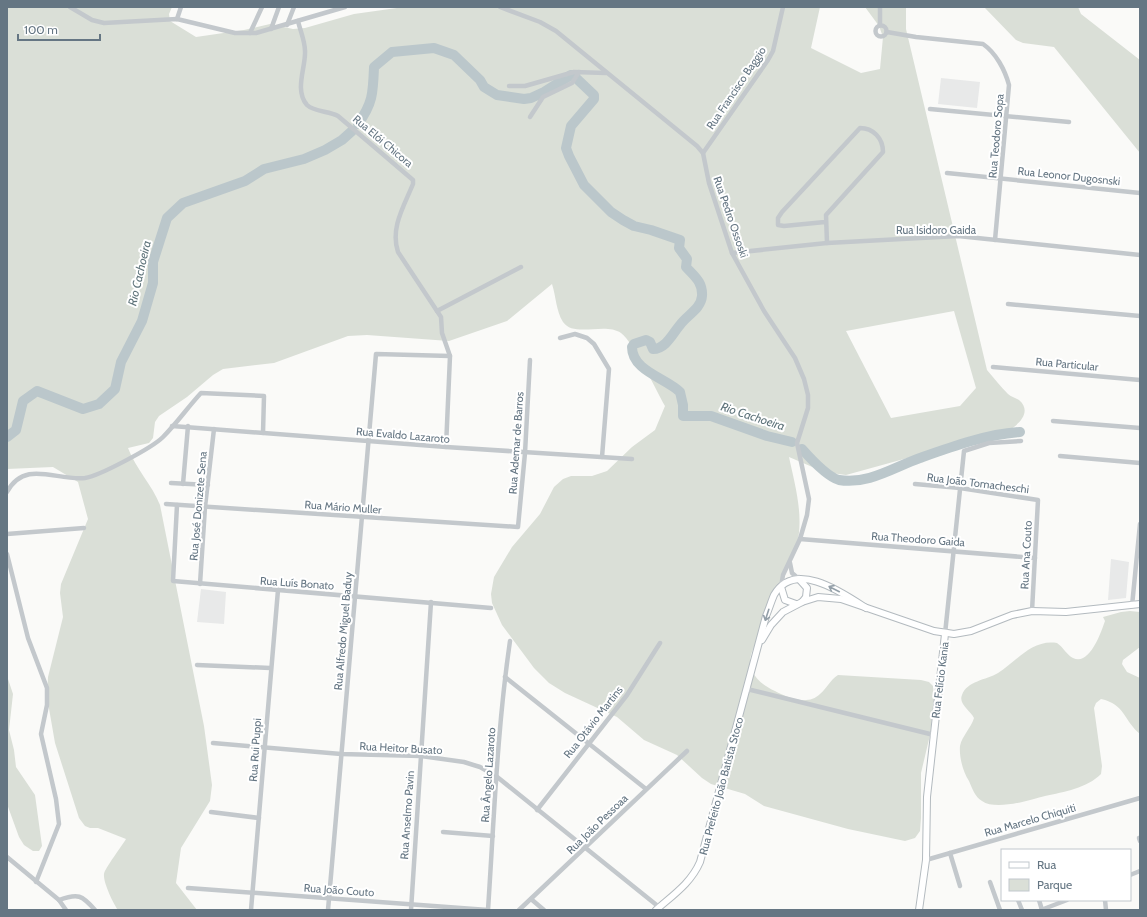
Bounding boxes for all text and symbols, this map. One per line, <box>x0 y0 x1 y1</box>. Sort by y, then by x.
scale bar <box>18 16 100 42</box>
text: 100 m <box>24 22 58 37</box>
street label: Rua Francisco Baggio <box>703 44 769 132</box>
street label: Rua Teodoro Sopa <box>985 93 1007 179</box>
street label: Rua Elói Chicora <box>350 112 416 171</box>
street label: Rua Leonor Dugosnski <box>1017 164 1121 188</box>
street label: Rua Pedro Ossoski <box>711 174 751 260</box>
street label: Rua Isidoro Gaida <box>896 223 977 237</box>
water label: Rio Cachoeira <box>124 239 154 307</box>
street label: Rua Particular <box>1035 354 1100 374</box>
street label: Rua Ademar de Barros <box>505 391 527 495</box>
water label: Rio Cachoeira <box>719 399 787 433</box>
street label: Rua Evaldo Lazaroto <box>356 424 450 446</box>
street label: Rua José Donizete Sena <box>186 450 210 561</box>
street label: Rua João Tomacheschi <box>926 470 1030 496</box>
street label: Rua Mário Muller <box>304 497 383 517</box>
street label: Rua Ana Couto <box>1017 520 1035 590</box>
street label: Rua Theodoro Gaida <box>871 529 966 549</box>
street label: Rua Alfredo Miguel Baduy <box>331 571 355 691</box>
street label: Rua Luís Bonato <box>259 573 335 593</box>
one-way arrow <box>828 585 840 592</box>
one-way arrow <box>763 609 770 622</box>
street label: Rua Felício Kania <box>928 640 952 719</box>
street label: Rua Otávio Martins <box>560 683 626 761</box>
street label: Rua Prefeito João Batista Stoco <box>696 716 746 856</box>
street label: Rua Rui Puppi <box>246 718 264 782</box>
street label: Rua Ângelo Lazaroto <box>478 727 498 823</box>
street label: Rua Heitor Busato <box>359 739 443 757</box>
street label: Rua Anselmo Pavin <box>397 770 417 860</box>
street label: Rua João Pessoaa <box>563 791 631 857</box>
street label: Rua Marcelo Chiquiti <box>983 800 1077 840</box>
legend <box>1001 849 1131 901</box>
text: Rua <box>1037 857 1056 872</box>
text: Parque <box>1037 877 1072 892</box>
street label: Rua João Couto <box>303 881 375 899</box>

